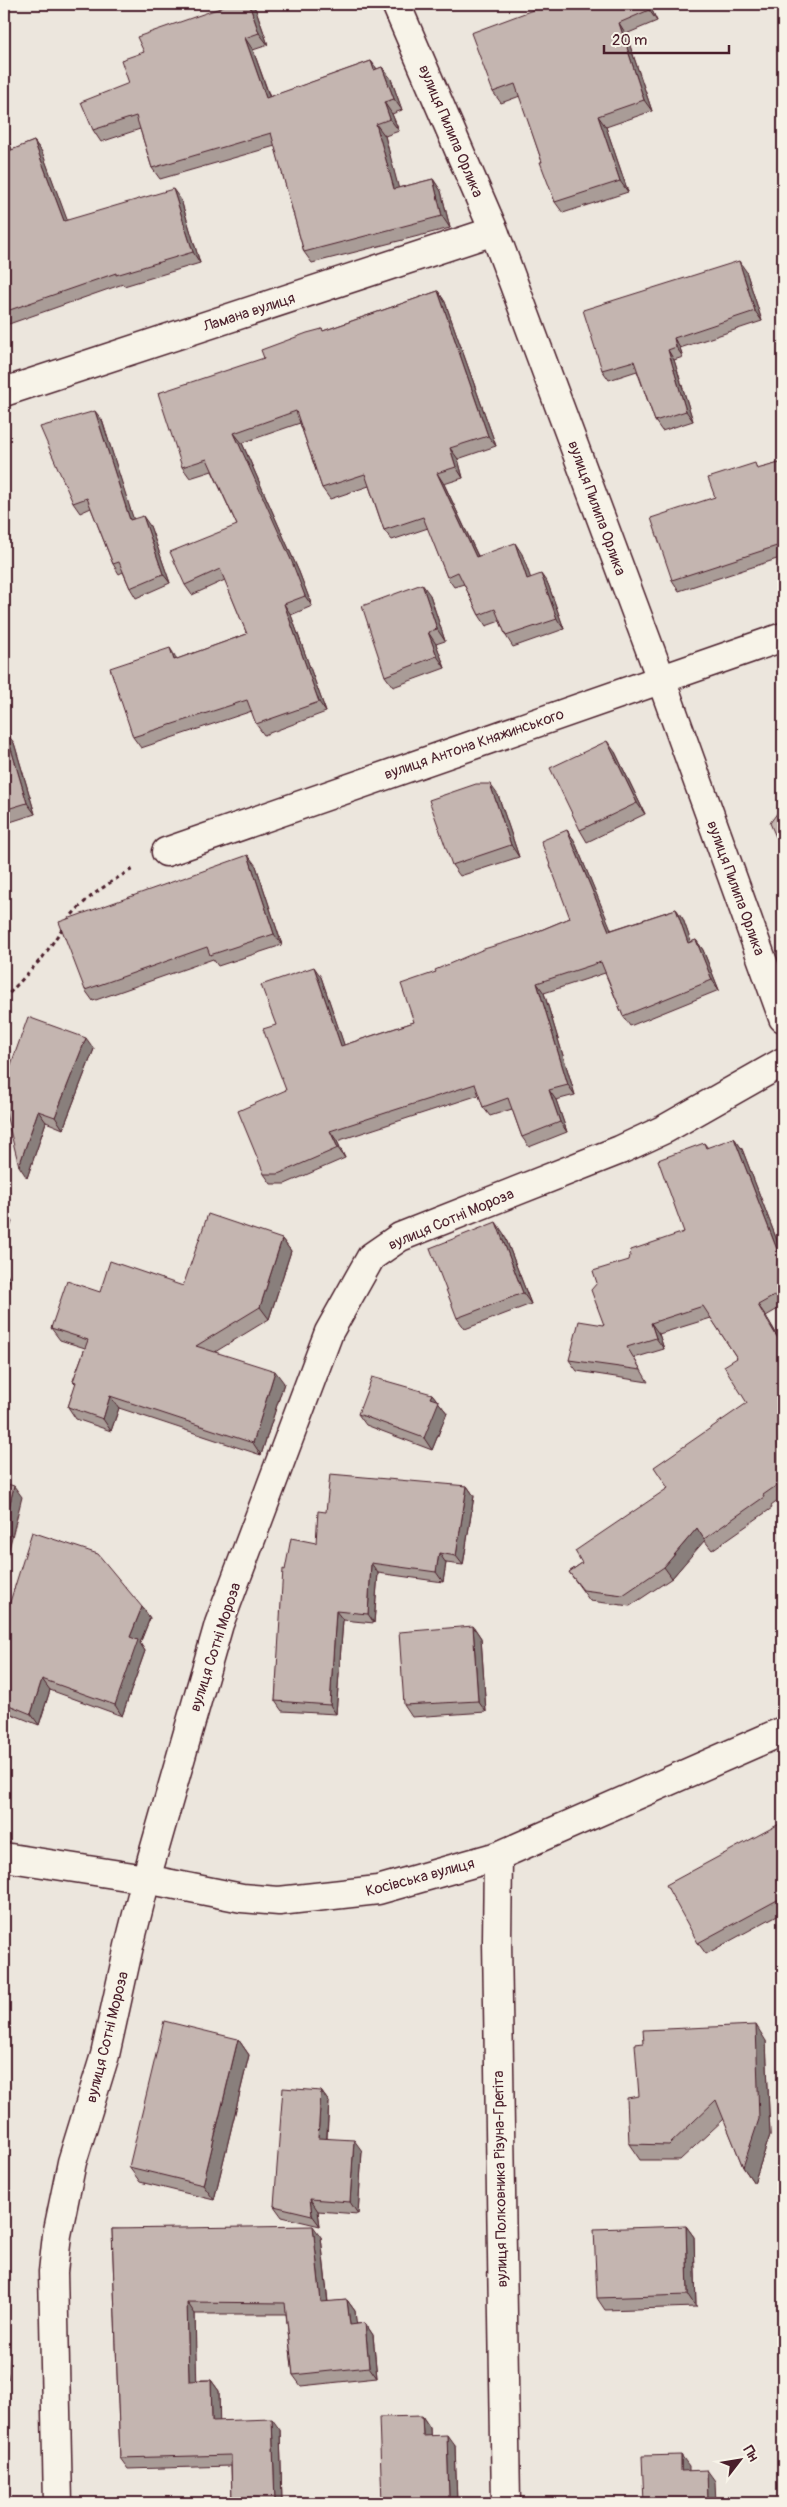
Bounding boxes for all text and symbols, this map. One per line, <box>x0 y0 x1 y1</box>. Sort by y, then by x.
scale bar <box>604 22 730 54</box>
text: 20 m <box>612 31 647 50</box>
street label: вулиця Пилипа Орлика <box>414 62 487 200</box>
street label: Ламана вулиця <box>200 289 297 337</box>
street label: вулиця Пилипа Орлика <box>563 438 630 578</box>
street label: вулиця Антона Княжинського <box>382 705 567 784</box>
street label: вулиця Пилипа Орлика <box>702 818 769 958</box>
street label: вулиця Сотні Мороза <box>386 1184 517 1254</box>
street label: вулиця Сотні Мороза <box>186 1580 245 1714</box>
street label: Косівська вулиця <box>364 1854 477 1901</box>
street label: вулиця Сотні Мороза <box>82 1970 133 2105</box>
street label: вулиця Полковника Різуна-Грегіта <box>489 2070 512 2288</box>
north arrow <box>714 2434 764 2484</box>
text: Пн <box>739 2443 762 2465</box>

